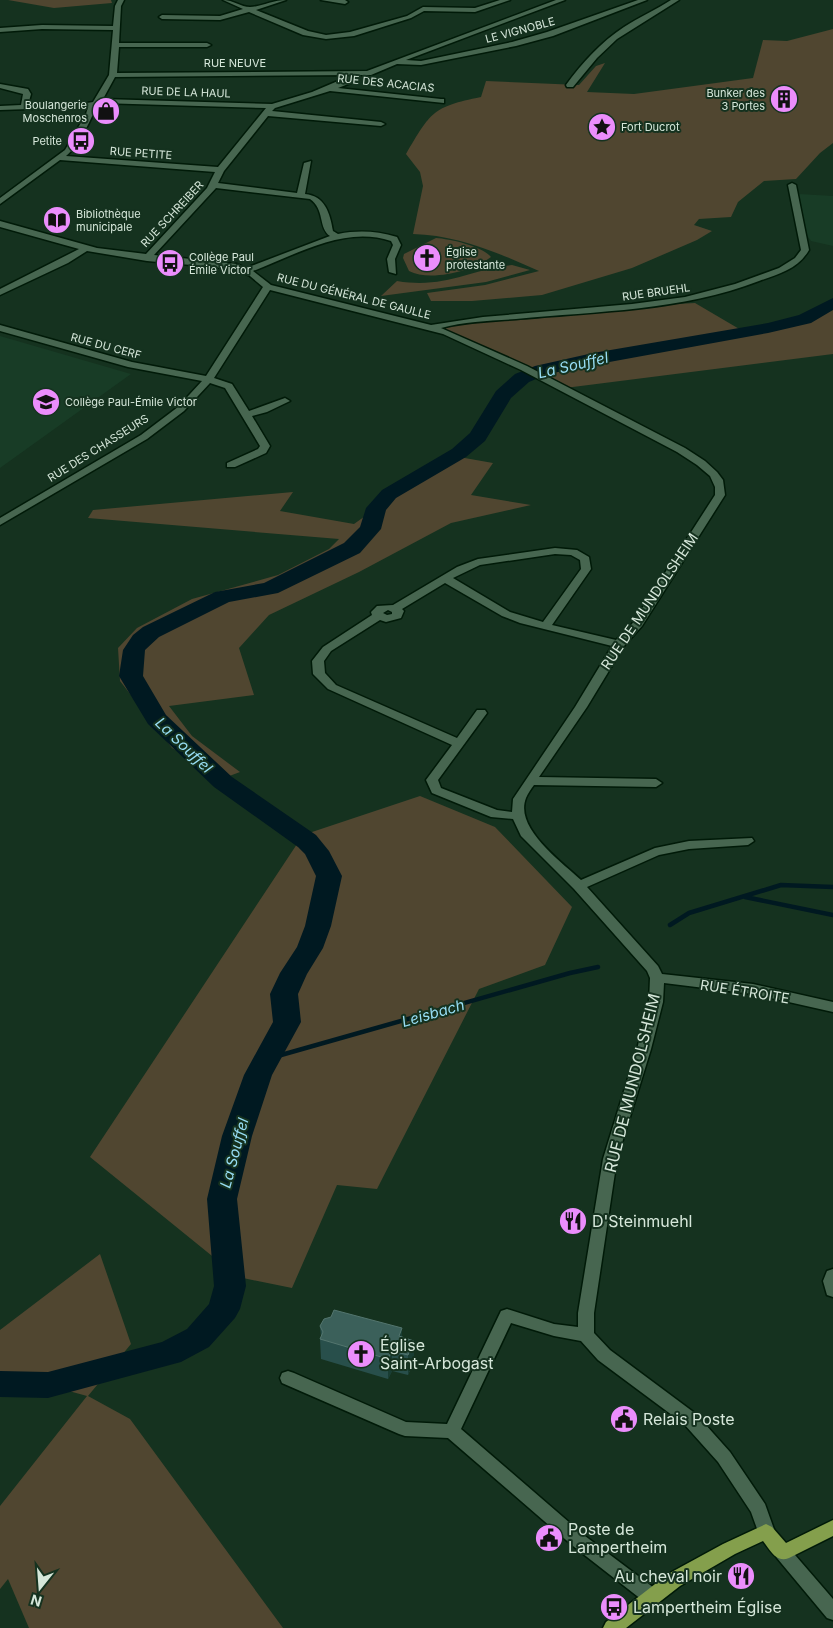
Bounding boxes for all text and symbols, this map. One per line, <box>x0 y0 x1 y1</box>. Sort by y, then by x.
street label: LE VIGNOBLE <box>484 14 556 46</box>
street label: RUE NEUVE <box>204 56 266 70</box>
street label: RUE DES ACACIAS <box>337 71 435 95</box>
street label: RUE DE LA HAUL <box>141 83 231 101</box>
building icon: Bunker des 3 Portes <box>769 84 799 114</box>
place label: Bunker des 3 Portes <box>706 86 765 113</box>
shop icon: Boulangerie Moschenros <box>91 96 121 126</box>
place label: Boulangerie Moschenros <box>23 98 87 125</box>
place icon: Fort Ducrot <box>587 112 617 142</box>
place label: Fort Ducrot <box>621 120 680 134</box>
bus stop icon: Petite <box>66 126 96 156</box>
place label: Petite <box>32 134 62 148</box>
street label: RUE PETITE <box>109 144 173 162</box>
street label: RUE SCHREIBER <box>138 178 206 250</box>
library icon: Bibliothèque municipale <box>42 205 72 235</box>
place label: Bibliothèque municipale <box>76 207 141 234</box>
church icon: Église protestante <box>412 243 442 273</box>
place label: Église protestante <box>446 245 505 272</box>
bus stop icon: Collège Paul Émile Victor <box>155 248 185 278</box>
place label: Collège Paul Émile Victor <box>189 250 254 277</box>
street label: RUE DU GÉNÉRAL DE GAULLE <box>276 270 432 322</box>
street label: RUE BRUEHL <box>621 280 691 304</box>
street label: RUE DU CERF <box>69 330 143 362</box>
water label: La Souffel <box>536 348 610 382</box>
school or university icon: Collège Paul-Émile Victor <box>31 387 61 417</box>
place label: Collège Paul-Émile Victor <box>65 395 197 409</box>
street label: RUE DES CHASSEURS <box>45 411 151 485</box>
street label: RUE DE MUNDOLSHEIM <box>597 530 701 672</box>
water label: La Souffel <box>152 713 217 777</box>
street label: RUE ÉTROITE <box>699 976 791 1006</box>
street label: RUE DE MUNDOLSHEIM <box>600 991 664 1175</box>
water label: Leisbach <box>399 995 467 1031</box>
water label: La Souffel <box>216 1116 253 1190</box>
restaurant icon: D'Steinmuehl <box>558 1206 588 1236</box>
place label: D'Steinmuehl <box>592 1211 692 1231</box>
place label: Église Saint-Arbogast <box>380 1335 494 1373</box>
church icon: Église Saint-Arbogast <box>346 1339 376 1369</box>
public building icon: Relais Poste <box>609 1404 639 1434</box>
place label: Relais Poste <box>643 1409 735 1429</box>
place label: Poste de Lampertheim <box>568 1519 667 1557</box>
public building icon: Poste de Lampertheim <box>534 1523 564 1553</box>
restaurant icon: Au cheval noir <box>726 1561 756 1591</box>
north arrow <box>15 1563 65 1613</box>
place label: Au cheval noir <box>614 1566 722 1586</box>
text: N <box>28 1591 44 1611</box>
bus stop icon: Lampertheim Église <box>599 1592 629 1622</box>
place label: Lampertheim Église <box>633 1597 782 1617</box>

